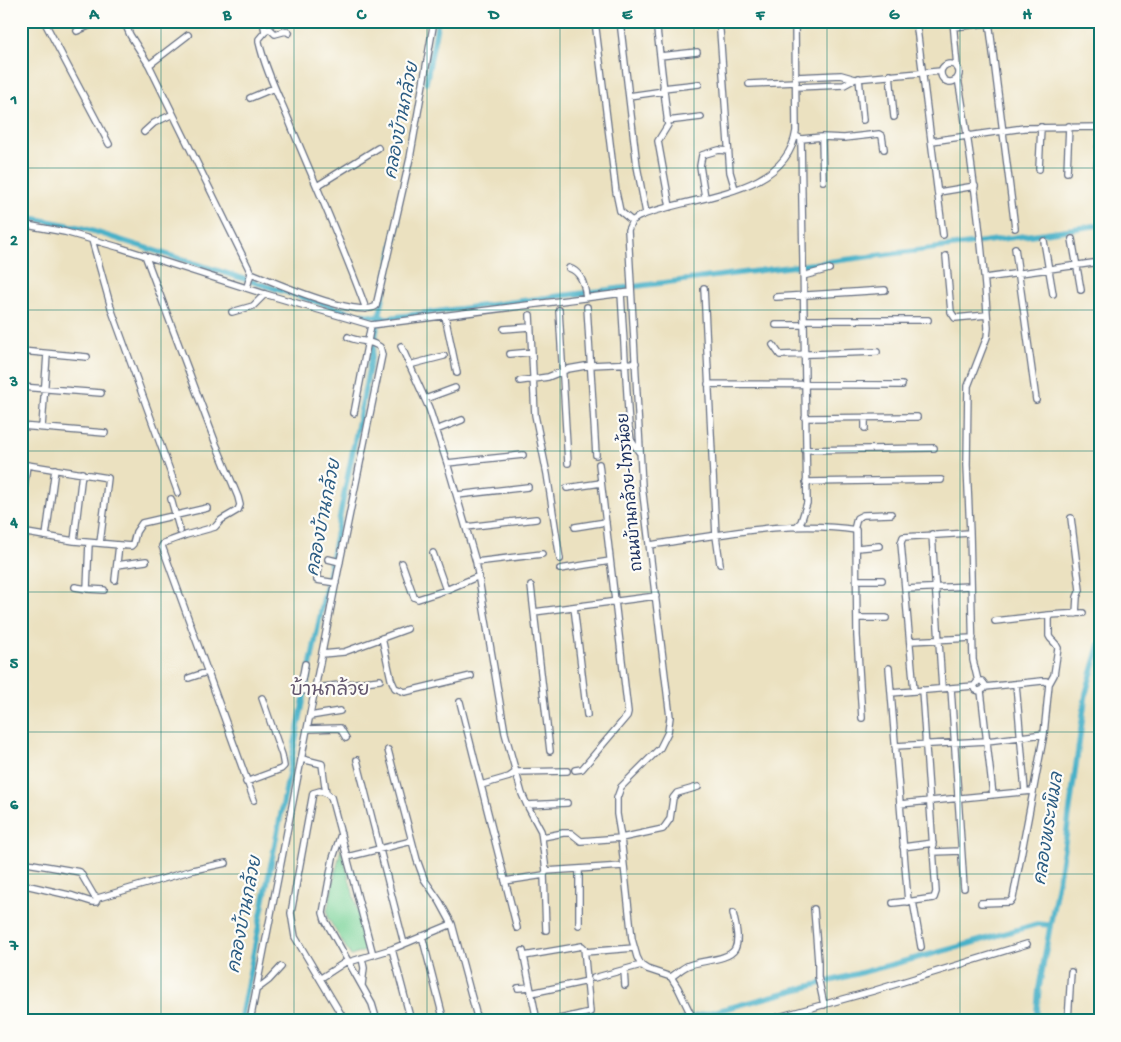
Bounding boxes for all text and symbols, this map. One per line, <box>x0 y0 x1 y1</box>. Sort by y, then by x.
text: A <box>88 7 100 26</box>
text: B <box>222 7 232 26</box>
text: C <box>356 7 367 26</box>
text: D <box>487 7 500 26</box>
text: E <box>622 7 633 26</box>
text: F <box>755 7 766 26</box>
text: G <box>889 7 900 26</box>
text: H <box>1022 7 1032 26</box>
water label: คลองบ้านกล้วย <box>377 58 425 181</box>
text: 1 <box>10 92 17 111</box>
text: 2 <box>10 233 18 252</box>
text: 3 <box>9 374 18 393</box>
street label: ถนนบ้านกล้วย-ไทรน้อย <box>611 412 648 573</box>
water label: คลองบ้านกล้วย <box>299 455 347 578</box>
text: 4 <box>9 515 18 534</box>
text: 5 <box>10 656 19 675</box>
district label: บ้านกล้วย <box>290 677 370 703</box>
water label: คลองพระพิมล <box>1028 770 1069 887</box>
text: 6 <box>10 797 19 816</box>
water label: คลองบ้านกล้วย <box>220 852 268 975</box>
text: 7 <box>9 938 19 957</box>

